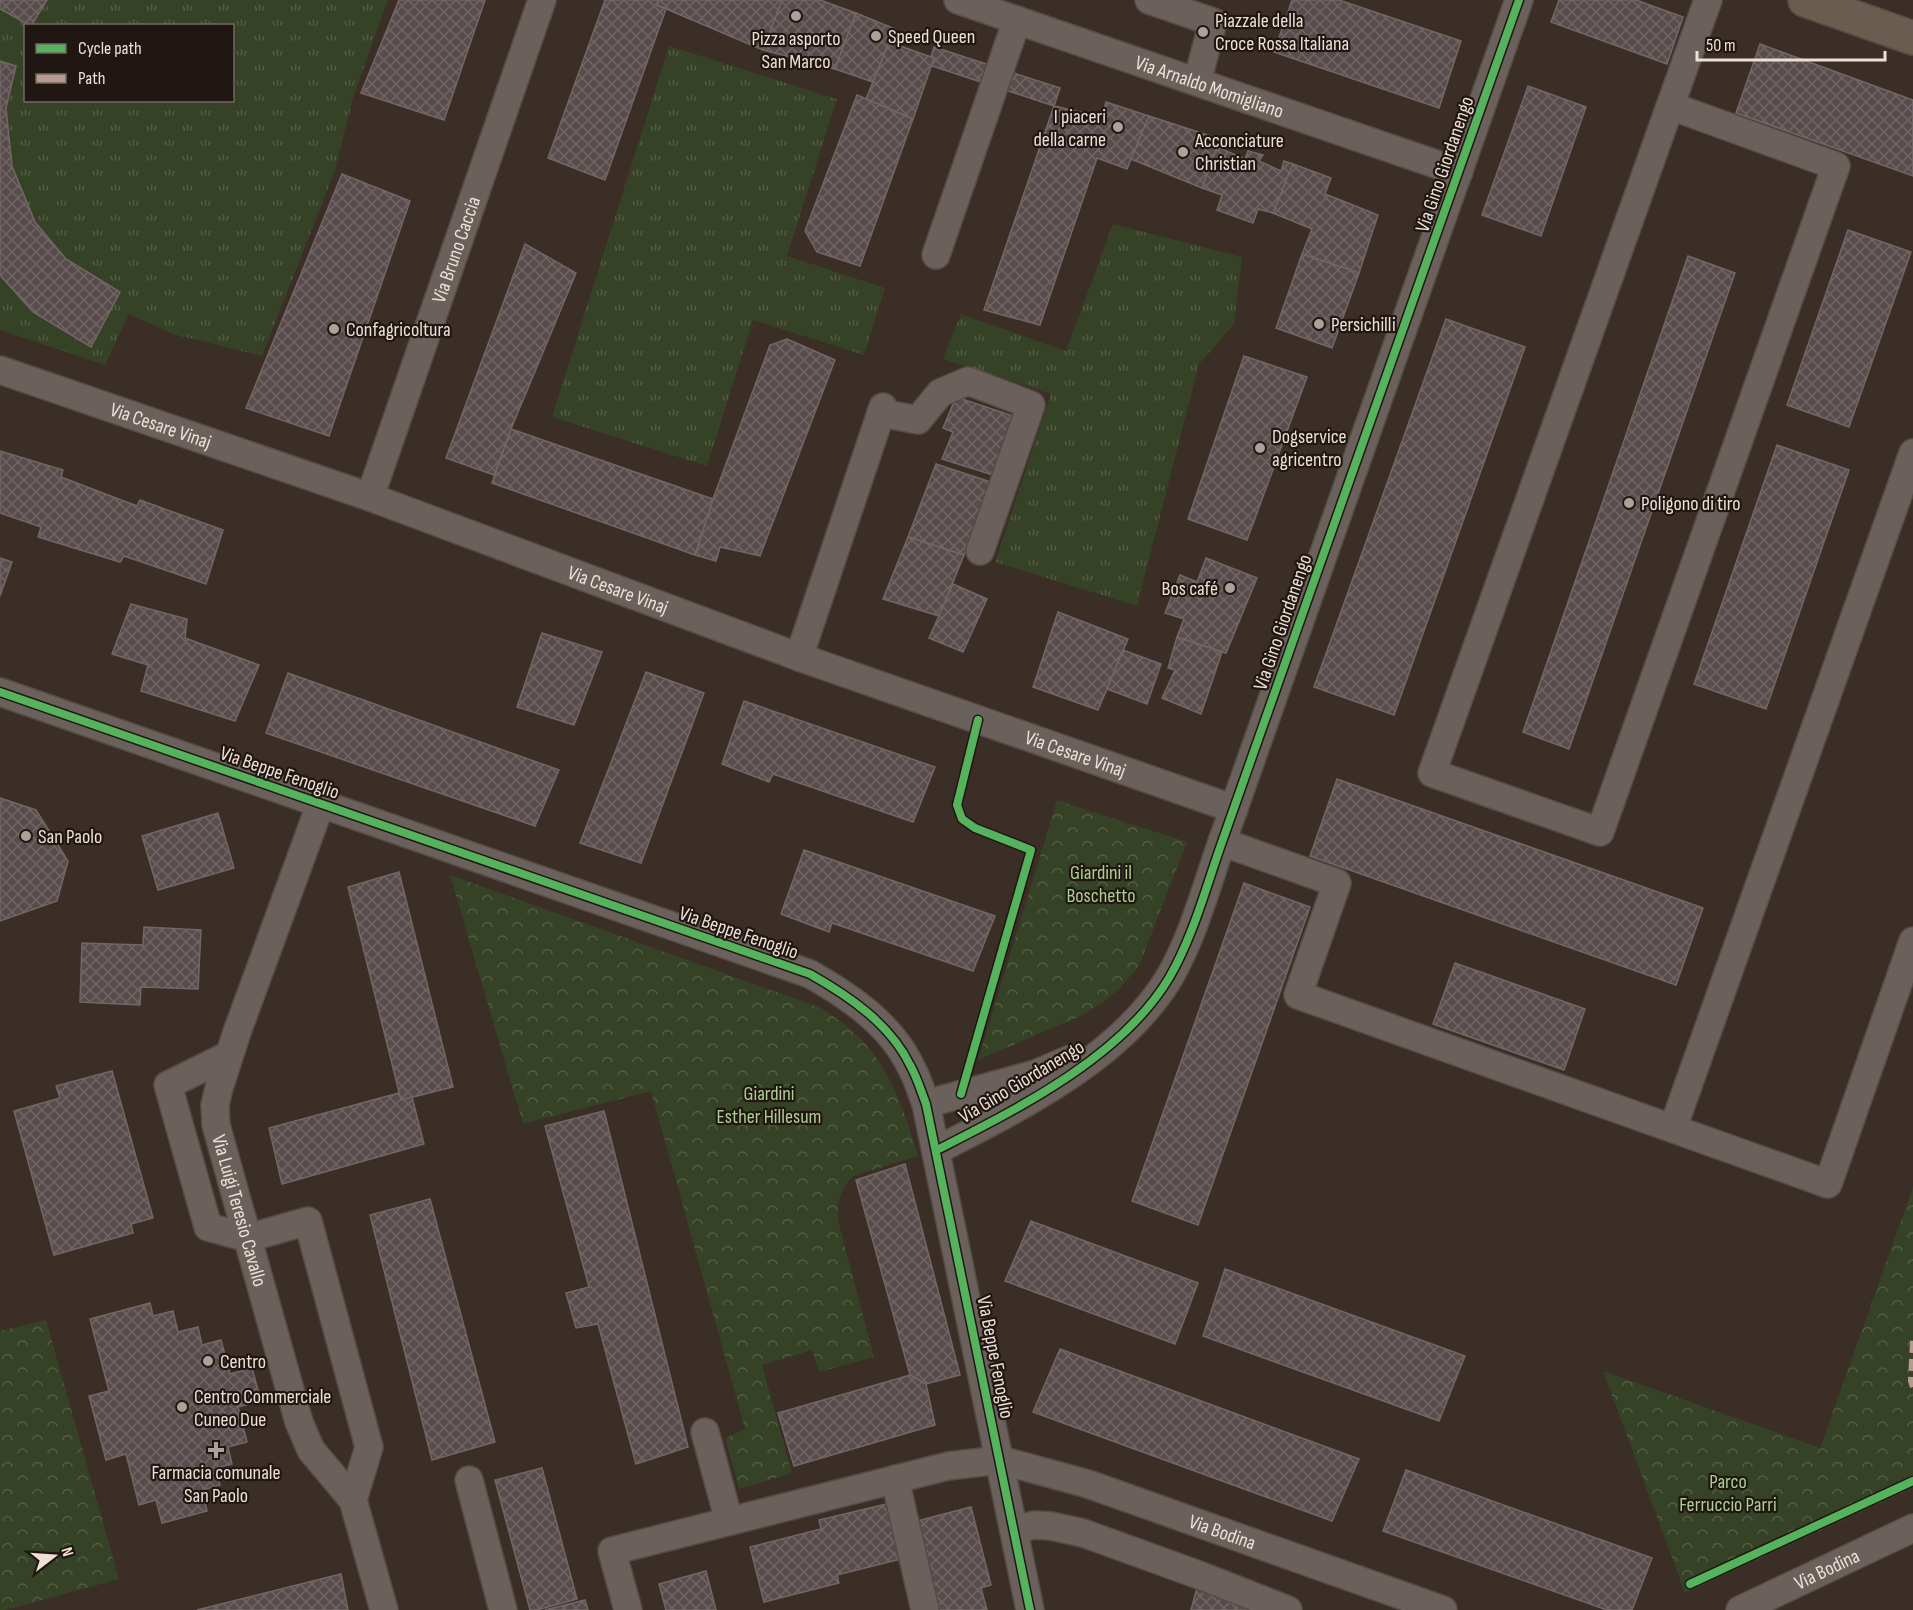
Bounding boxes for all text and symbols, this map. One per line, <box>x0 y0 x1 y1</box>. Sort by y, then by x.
marker: Pizza asporto San Marco <box>789 9 803 23</box>
place label: Piazzale della Croce Rossa Italiana <box>1215 9 1349 56</box>
legend <box>24 24 234 102</box>
scale bar <box>1697 24 1884 62</box>
place label: Speed Queen <box>888 25 975 49</box>
marker: Piazzale della Croce Rossa Italiana <box>1196 25 1210 39</box>
place label: Pizza asporto San Marco <box>751 27 841 74</box>
marker: Speed Queen <box>869 29 883 43</box>
text: 50 m <box>1706 35 1736 56</box>
text: Cycle path <box>78 38 142 59</box>
street label: Via Arnaldo Momigliano <box>1132 51 1287 124</box>
text: Path <box>78 68 106 89</box>
street label: Via Gino Giordanengo <box>1410 93 1479 235</box>
place label: I piaceri della carne <box>1034 105 1106 152</box>
marker: I piaceri della carne <box>1111 120 1125 134</box>
place label: Acconciature Christian <box>1194 129 1284 176</box>
marker: Acconciature Christian <box>1176 145 1190 159</box>
street label: Via Bruno Caccia <box>427 193 486 306</box>
place label: Persichilli <box>1331 313 1396 337</box>
marker: Persichilli <box>1312 317 1326 331</box>
place label: Confagricoltura <box>346 318 451 342</box>
marker: Confagricoltura <box>327 322 341 336</box>
street label: Via Cesare Vinaj <box>107 398 214 455</box>
place label: Dogservice agricentro <box>1272 425 1347 472</box>
marker: Dogservice agricentro <box>1253 441 1267 455</box>
place label: Poligono di tiro <box>1641 492 1741 516</box>
marker: Poligono di tiro <box>1622 496 1636 510</box>
street label: Via Gino Giordanengo <box>1248 551 1317 693</box>
street label: Via Cesare Vinaj <box>564 561 671 620</box>
place label: Bos café <box>1162 577 1218 601</box>
marker: Bos café <box>1223 581 1237 595</box>
street label: Via Cesare Vinaj <box>1022 726 1129 783</box>
street label: Via Beppe Fenoglio <box>217 741 342 805</box>
place label: San Paolo <box>38 825 102 849</box>
marker: San Paolo <box>19 829 33 843</box>
park label: Giardini il Boschetto <box>1066 861 1136 908</box>
street label: Via Beppe Fenoglio <box>676 901 801 965</box>
street label: Via Gino Giordanengo <box>954 1035 1089 1129</box>
park label: Giardini Esther Hillesum <box>717 1082 821 1129</box>
street label: Via Luigi Teresio Cavallo <box>206 1132 272 1289</box>
street label: Via Beppe Fenoglio <box>971 1294 1019 1421</box>
place label: Centro <box>220 1350 266 1374</box>
marker: Centro <box>201 1354 215 1368</box>
place label: Centro Commerciale Cuneo Due <box>194 1385 331 1432</box>
marker: Centro Commerciale Cuneo Due <box>175 1400 189 1414</box>
marker: Farmacia comunale San Paolo <box>209 1443 223 1457</box>
place label: Farmacia comunale San Paolo <box>151 1461 281 1508</box>
park label: Parco Ferruccio Parri <box>1679 1470 1777 1517</box>
street label: Via Bodina <box>1186 1510 1259 1556</box>
north arrow <box>24 1526 84 1586</box>
street label: Via Bodina <box>1791 1544 1864 1595</box>
text: N <box>57 1545 77 1559</box>

